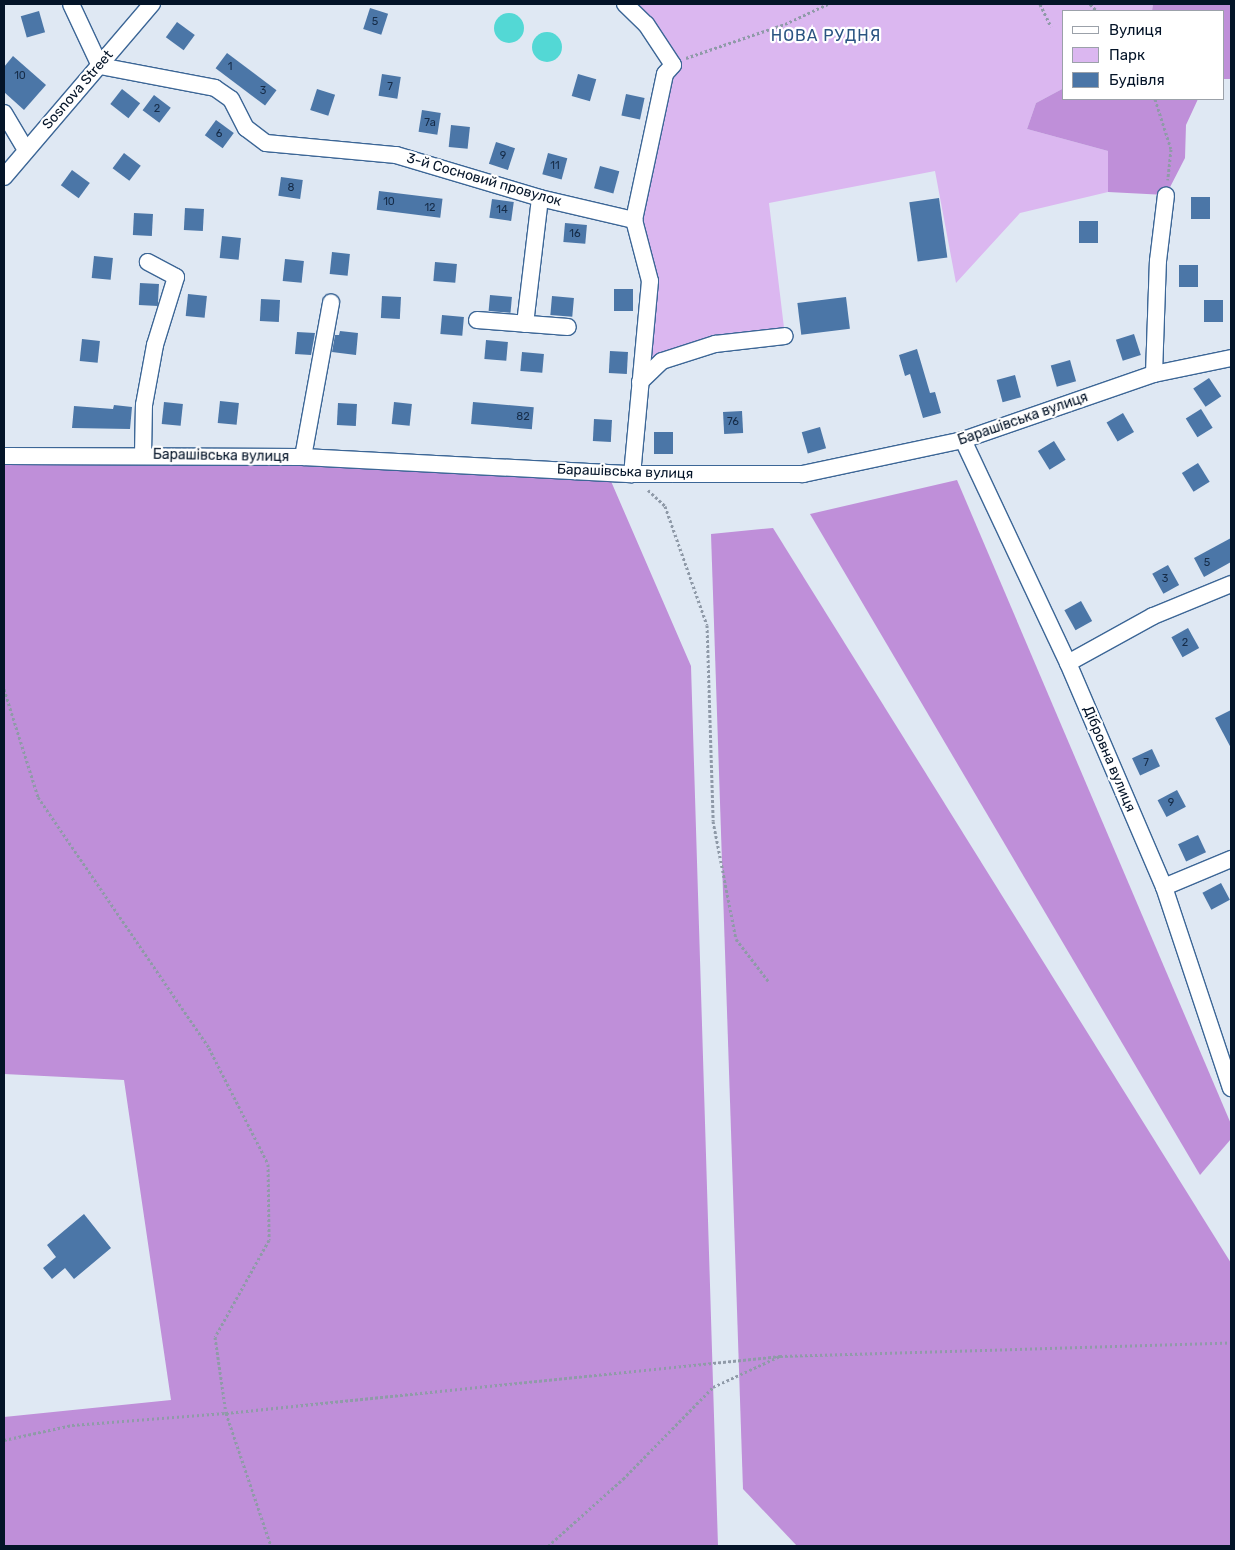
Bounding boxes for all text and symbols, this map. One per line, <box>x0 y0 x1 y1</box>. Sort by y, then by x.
legend <box>1062 10 1225 100</box>
house number: 5 <box>372 15 378 29</box>
text: Вулиця <box>1109 21 1162 39</box>
district label: НОВА РУДНЯ <box>769 26 883 46</box>
text: Парк <box>1109 46 1145 64</box>
street label: Sosnova Street <box>39 47 117 133</box>
house number: 1 <box>228 60 232 74</box>
house number: 10 <box>14 69 26 83</box>
text: Будівля <box>1109 71 1165 89</box>
house number: 7 <box>387 80 393 94</box>
house number: 3 <box>260 84 266 98</box>
house number: 2 <box>154 102 160 116</box>
house number: 7а <box>424 116 436 130</box>
house number: 6 <box>216 127 222 141</box>
house number: 9 <box>500 149 506 163</box>
street label: 3-й Сосновий провулок <box>405 150 563 210</box>
house number: 11 <box>550 159 560 173</box>
house number: 8 <box>288 181 294 195</box>
house number: 10 <box>383 195 395 209</box>
house number: 12 <box>424 201 436 215</box>
house number: 14 <box>496 203 508 217</box>
house number: 16 <box>569 227 581 241</box>
street label: Барашівська вулиця <box>956 389 1090 449</box>
house number: 82 <box>516 410 530 424</box>
house number: 76 <box>727 415 739 429</box>
street label: Барашівська вулиця <box>153 446 289 466</box>
street label: Барашівська вулиця <box>557 461 693 483</box>
house number: 5 <box>1204 556 1210 570</box>
house number: 3 <box>1162 572 1168 586</box>
house number: 2 <box>1182 636 1188 650</box>
street label: Дібровна вулиця <box>1079 704 1139 814</box>
house number: 7 <box>1143 756 1149 770</box>
house number: 9 <box>1168 796 1174 810</box>

